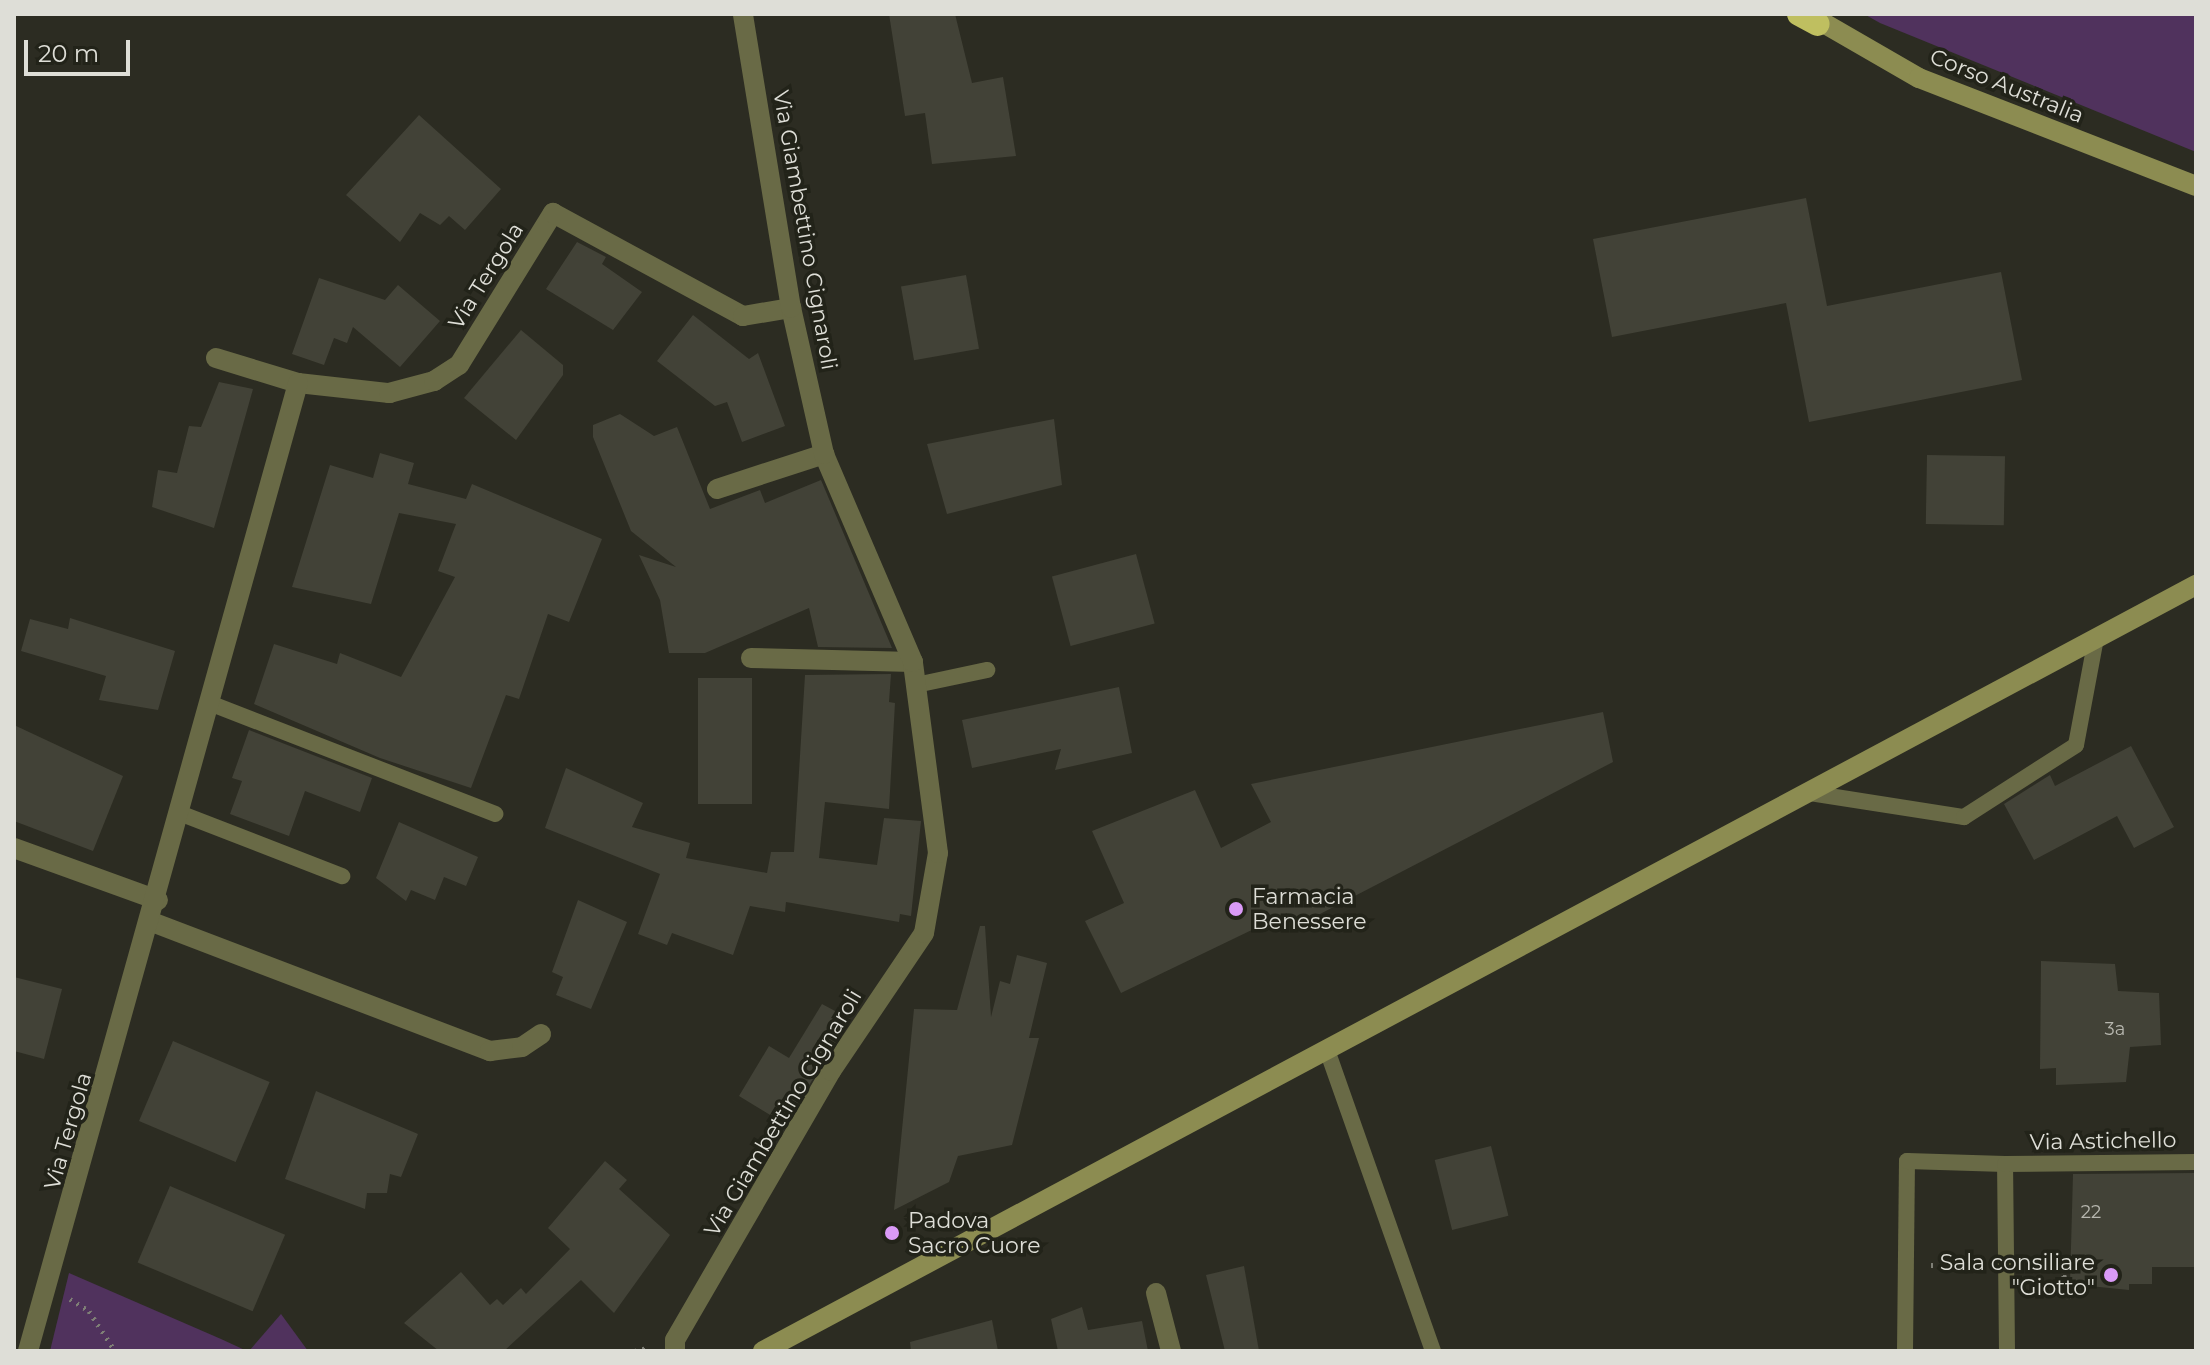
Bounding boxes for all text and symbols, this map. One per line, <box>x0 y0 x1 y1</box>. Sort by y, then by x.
scale bar <box>28 24 134 74</box>
text: 20 m <box>38 39 99 68</box>
street label: Corso Australia <box>1926 43 2088 129</box>
street label: Via Giambettino Cignaroli <box>767 88 843 372</box>
street label: Via Tergola <box>443 218 529 334</box>
place label: Farmacia Benessere <box>1252 883 1367 934</box>
marker: Farmacia Benessere <box>1227 900 1245 918</box>
street label: Via Giambettino Cignaroli <box>699 985 867 1241</box>
house number: 3a <box>2105 1018 2125 1040</box>
street label: Via Tergola <box>39 1069 97 1193</box>
street label: Via Astichello <box>2029 1127 2177 1155</box>
house number: 22 <box>2081 1201 2101 1223</box>
place label: Padova Sacro Cuore <box>908 1207 1041 1258</box>
marker: Padova Sacro Cuore <box>883 1224 901 1242</box>
place label: Sala consiliare "Giotto" <box>1940 1249 2095 1300</box>
marker: Sala consiliare "Giotto" <box>2102 1266 2120 1284</box>

